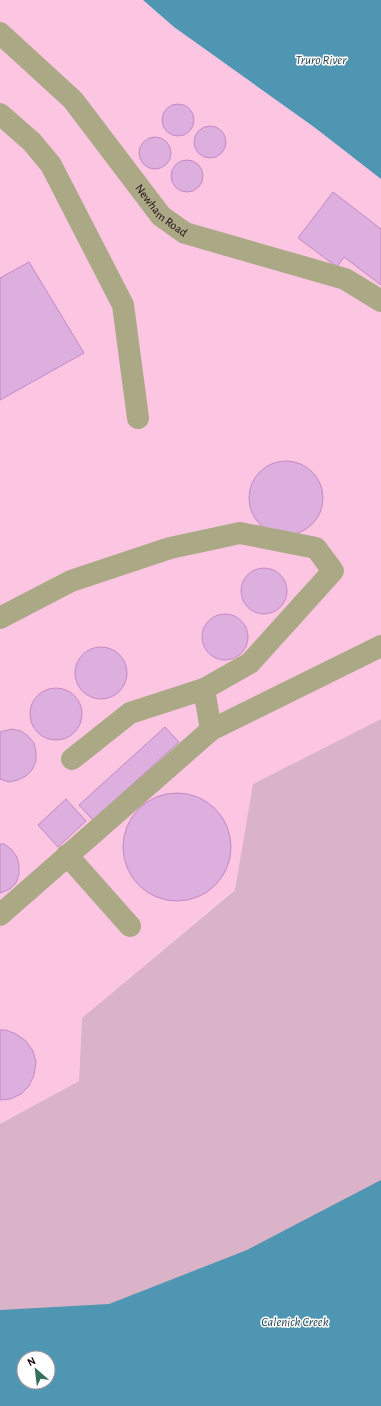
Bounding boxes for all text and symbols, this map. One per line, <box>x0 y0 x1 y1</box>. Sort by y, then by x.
water label: Truro River <box>296 54 347 67</box>
street label: Newham Road <box>133 182 190 239</box>
water label: Calenick Creek <box>261 1316 329 1329</box>
north arrow <box>16 1350 56 1390</box>
text: N <box>26 1355 38 1368</box>

